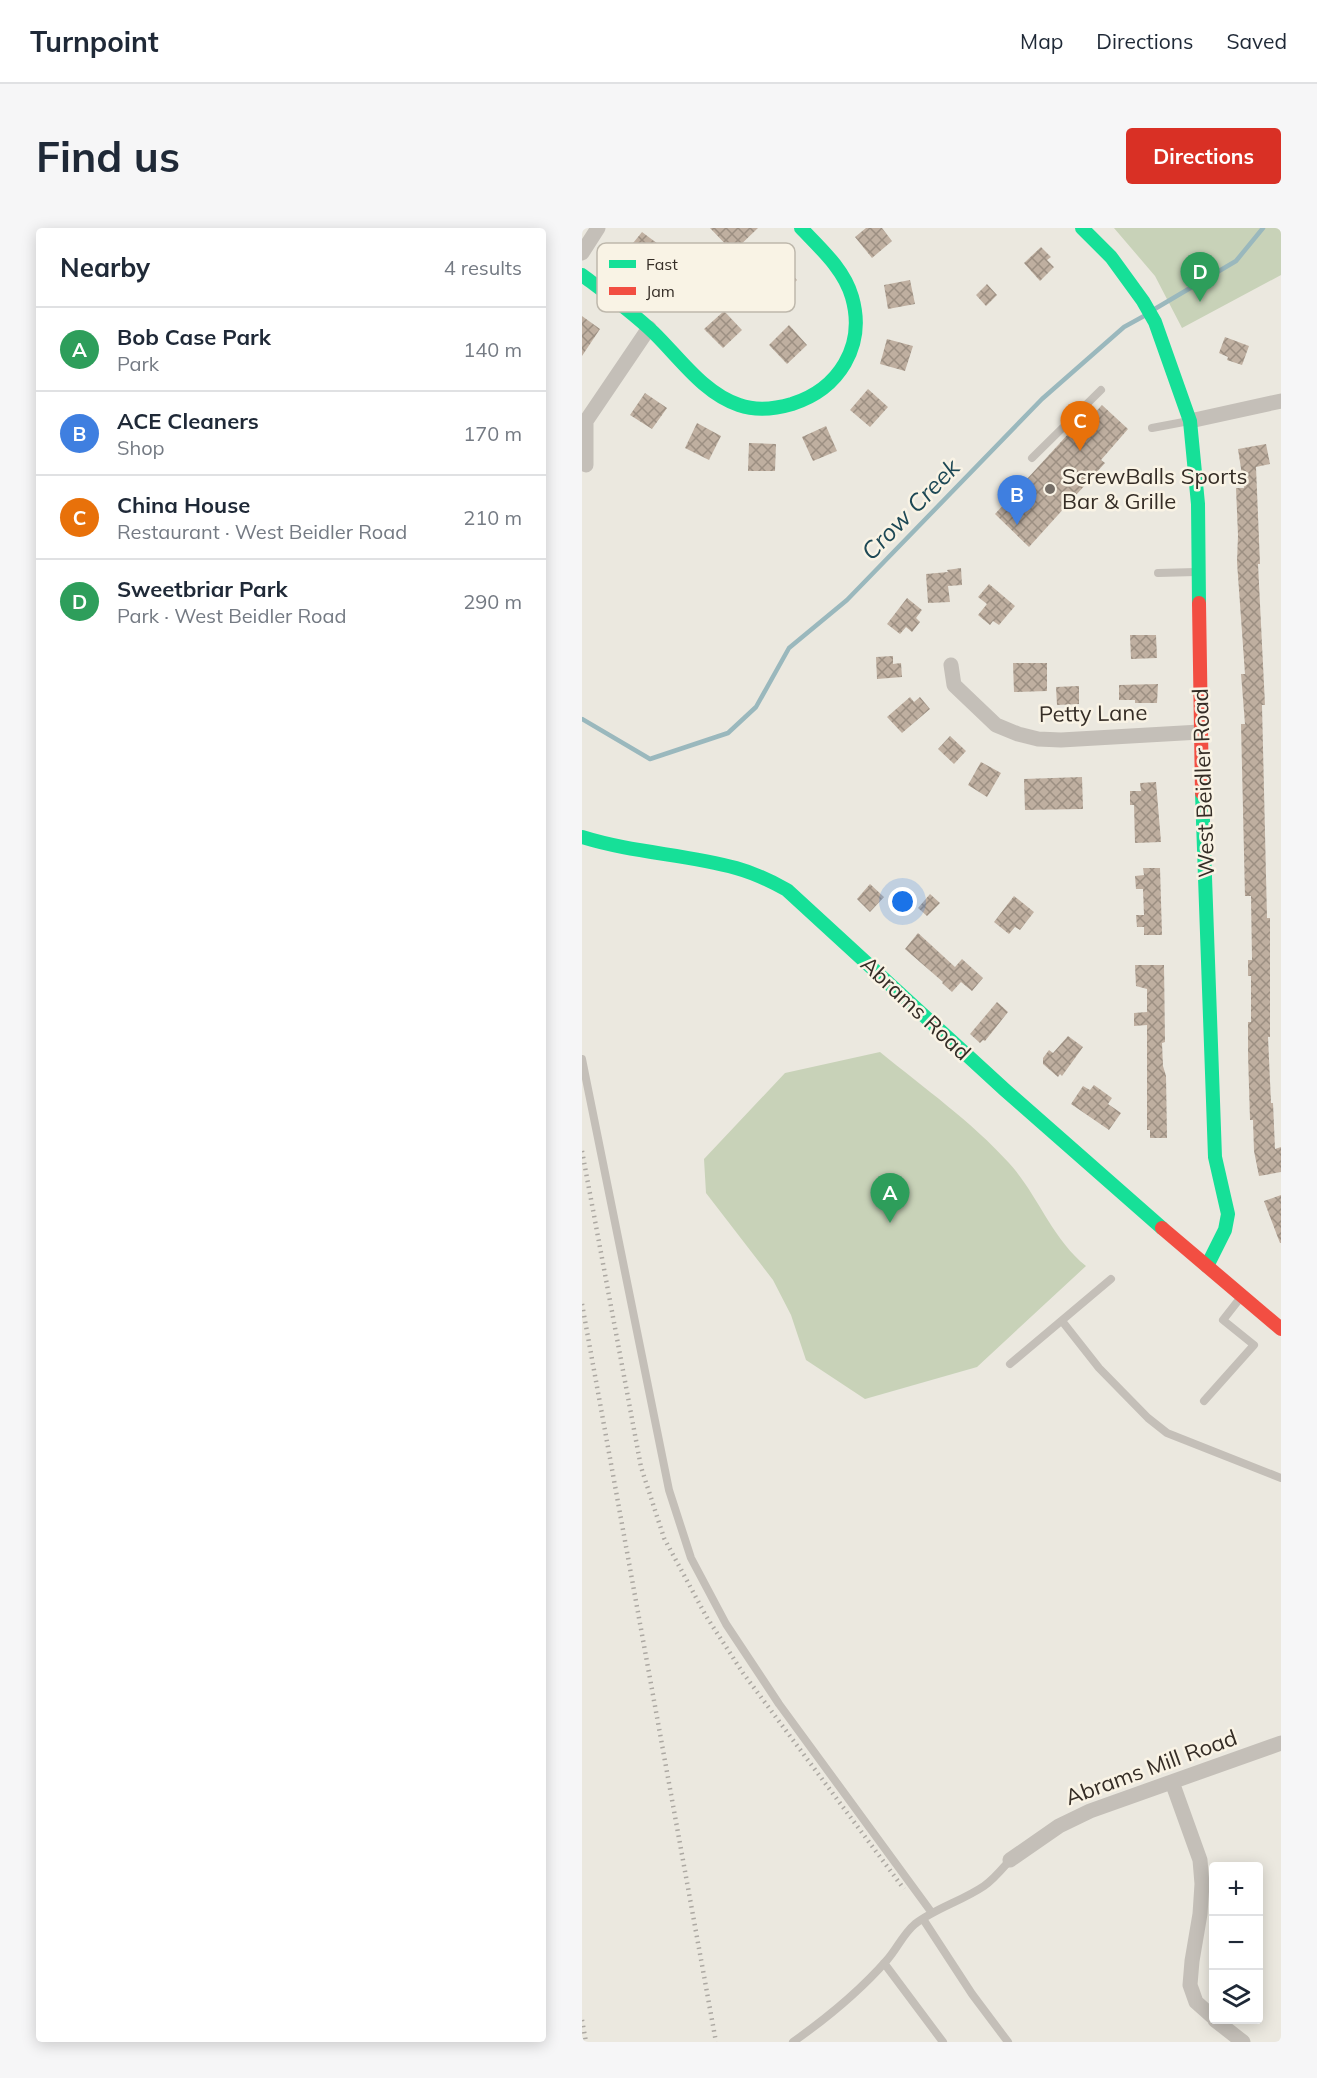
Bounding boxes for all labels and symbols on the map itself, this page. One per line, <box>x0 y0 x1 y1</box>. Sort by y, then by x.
legend <box>597 243 795 312</box>
pin: D <box>1180 253 1220 302</box>
text: Fast <box>646 254 678 274</box>
text: Jam <box>646 281 675 301</box>
pin: C <box>1060 402 1100 451</box>
water label: Crow Creek <box>854 452 966 566</box>
place label: ScrewBalls Sports Bar & Grille <box>1062 462 1247 515</box>
pin: B <box>998 476 1036 525</box>
marker: ScrewBalls Sports Bar & Grille <box>1043 482 1057 496</box>
street label: West Beidler Road <box>1186 688 1220 878</box>
street label: Petty Lane <box>1039 698 1147 728</box>
your location <box>888 887 917 916</box>
street label: Abrams Road <box>855 950 977 1066</box>
pin: A <box>870 1174 910 1223</box>
street label: Abrams Mill Road <box>1061 1723 1241 1811</box>

